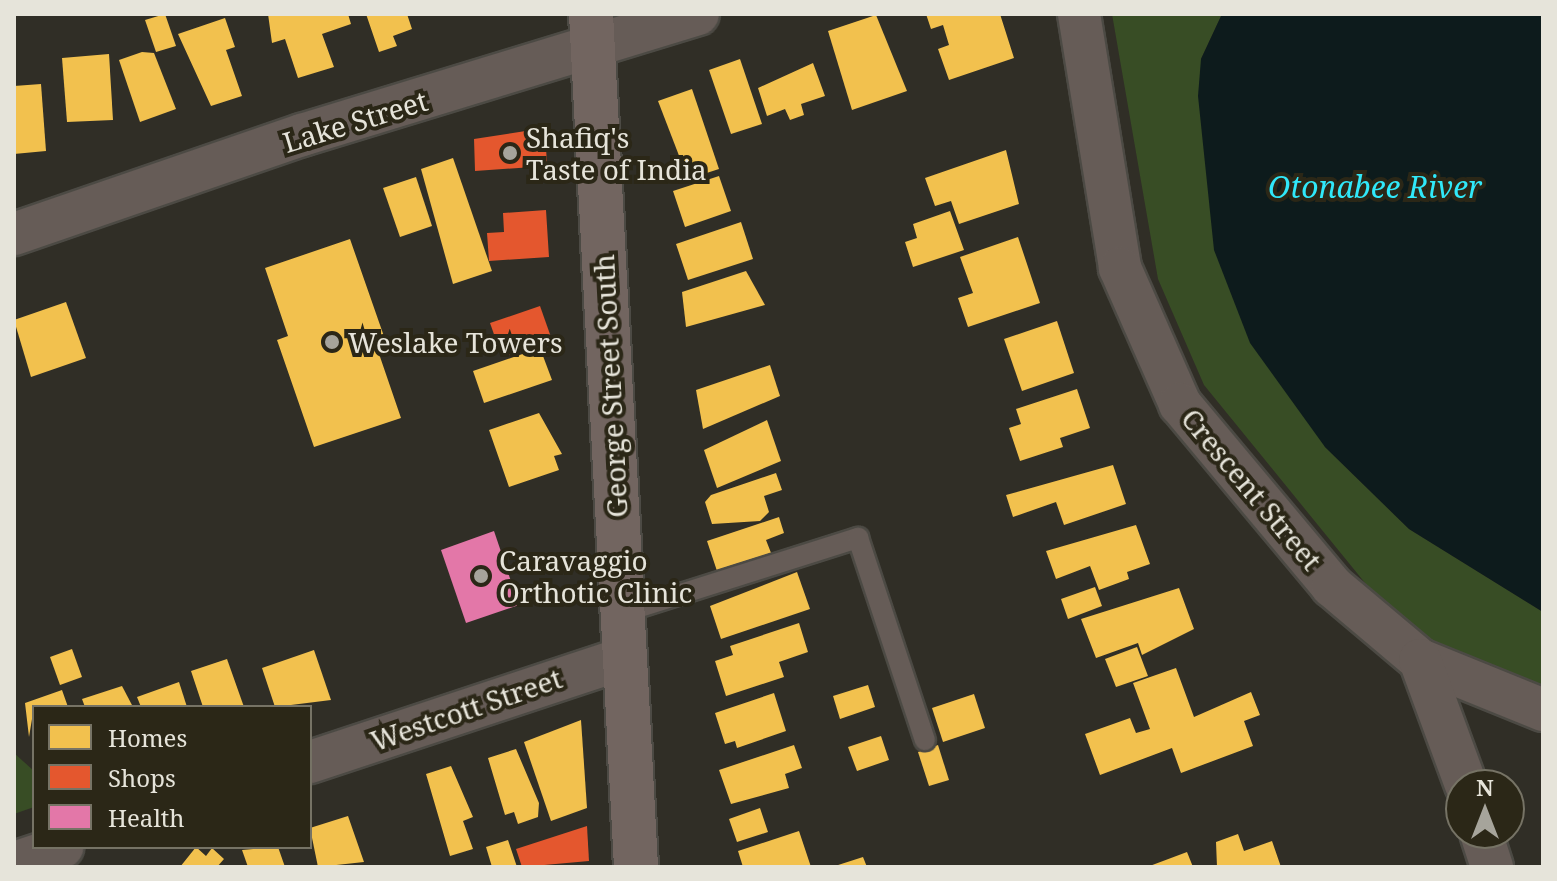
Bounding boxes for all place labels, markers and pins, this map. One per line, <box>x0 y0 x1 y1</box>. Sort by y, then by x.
place label: Shafiq's Taste of India <box>526 120 707 186</box>
marker: Shafiq's Taste of India <box>501 144 519 162</box>
place label: Weslake Towers <box>348 325 563 359</box>
marker: Weslake Towers <box>323 333 341 351</box>
place label: Caravaggio Orthotic Clinic <box>499 543 692 609</box>
marker: Caravaggio Orthotic Clinic <box>470 565 492 587</box>

